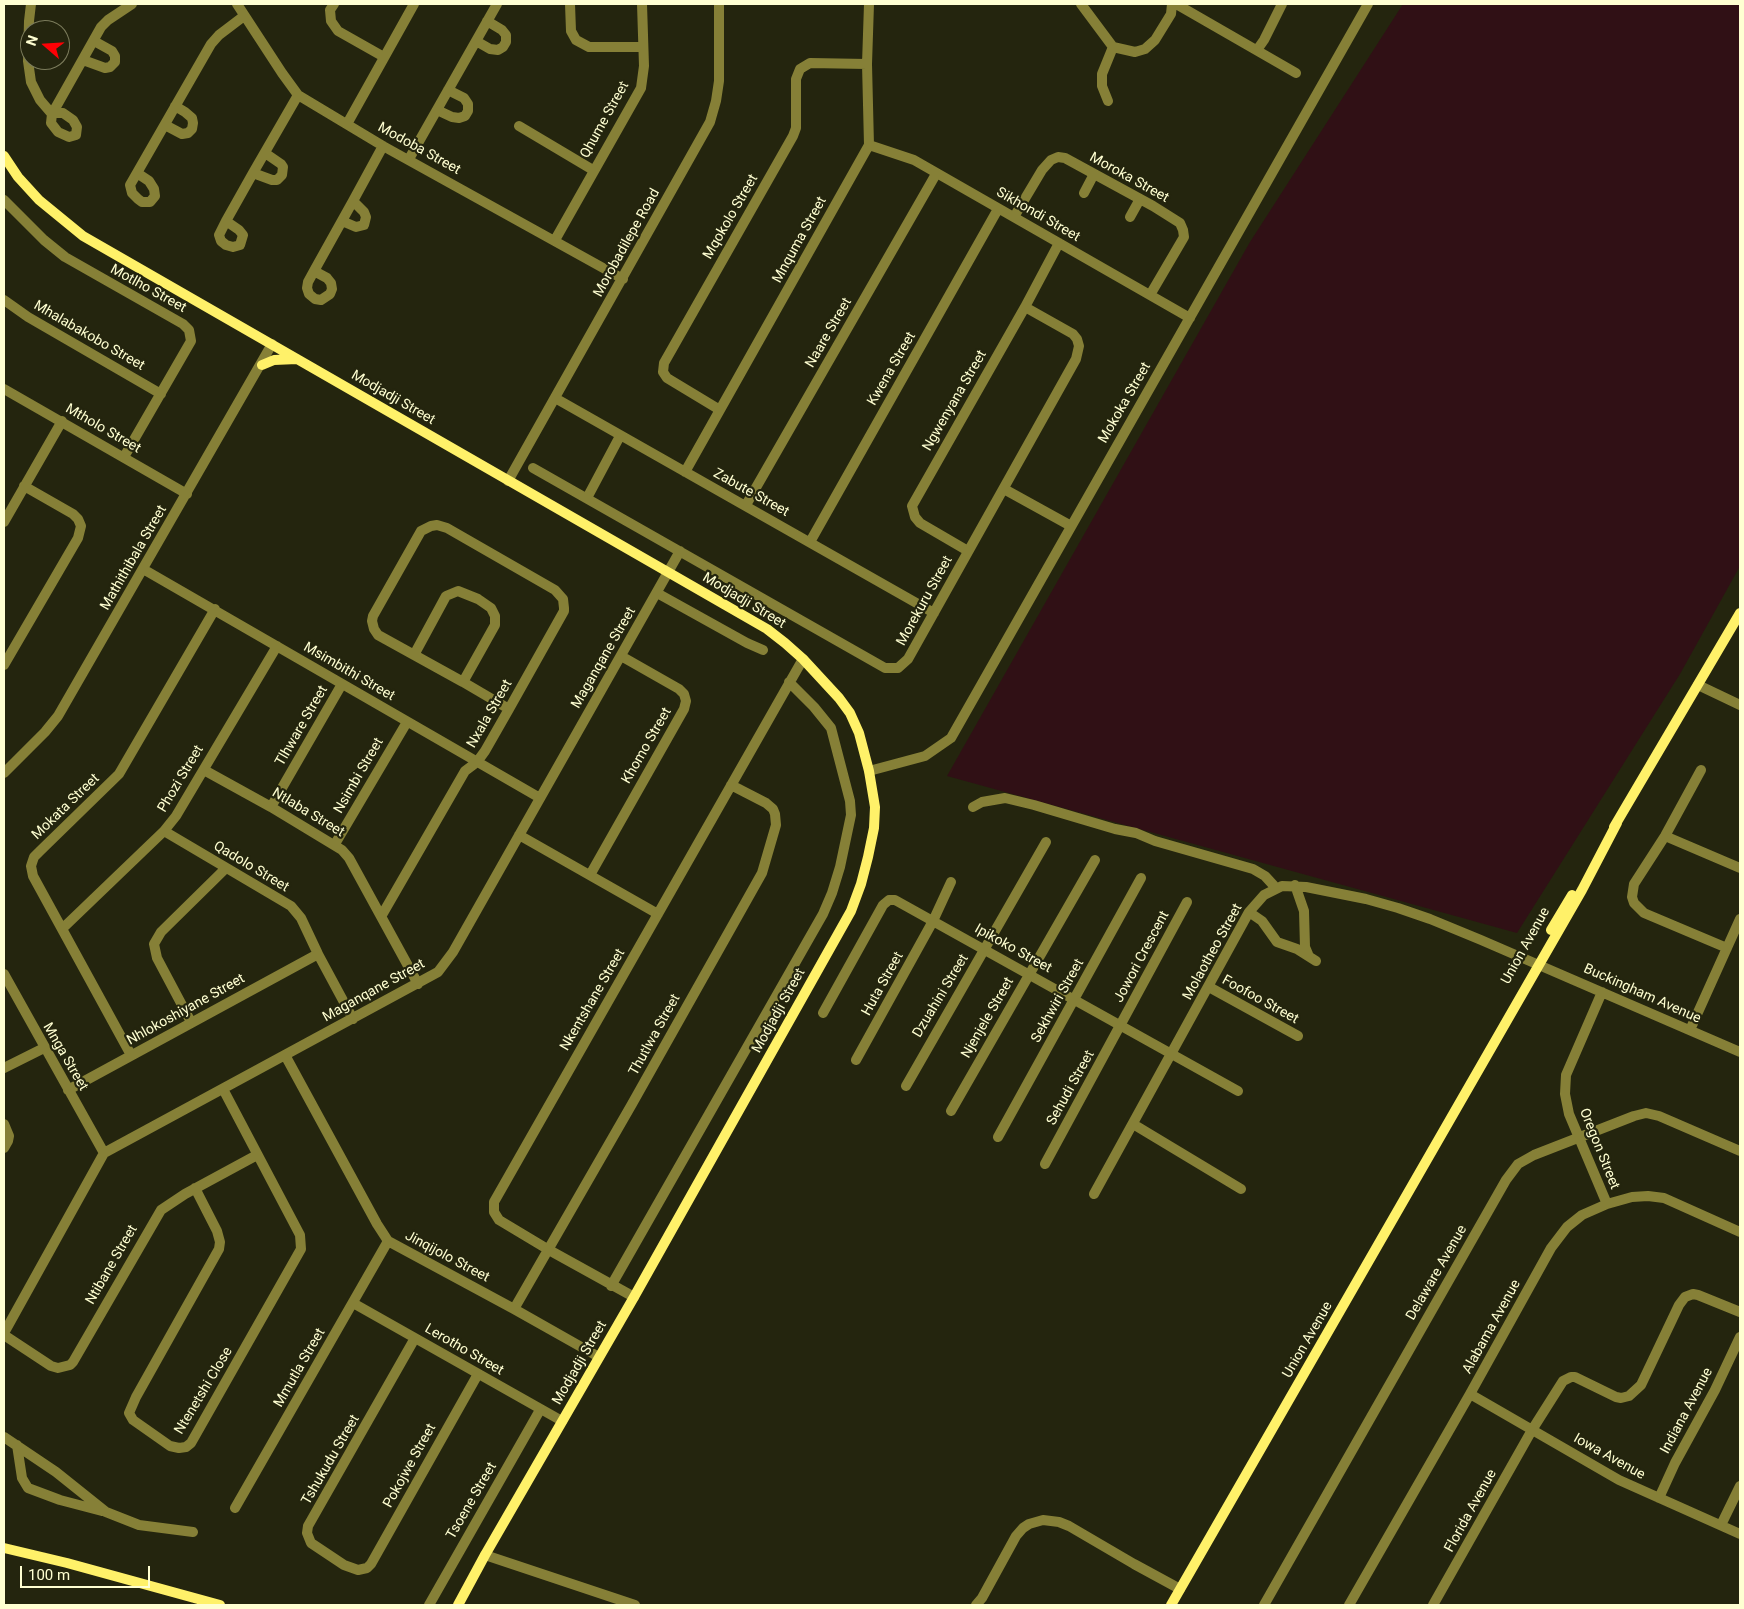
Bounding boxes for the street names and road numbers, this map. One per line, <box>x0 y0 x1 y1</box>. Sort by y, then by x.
street label: Qhume Street <box>577 79 633 161</box>
street label: Modoba Street <box>375 119 463 179</box>
street label: Moroka Street <box>1086 149 1172 207</box>
street label: Mqokolo Street <box>700 172 762 262</box>
street label: Sikhondi Street <box>993 184 1083 246</box>
street label: Morobadilepe Road <box>590 186 664 300</box>
street label: Mnquma Street <box>769 194 831 286</box>
street label: Motlho Street <box>107 261 189 317</box>
street label: Naare Street <box>802 295 856 371</box>
street label: Mhalabakobo Street <box>31 297 147 375</box>
street label: Kwena Street <box>864 329 920 409</box>
street label: Ngwenyana Street <box>919 348 991 454</box>
street label: Mokoka Street <box>1095 360 1155 446</box>
street label: Modjadji Street <box>348 367 438 429</box>
street label: Mtholo Street <box>62 401 144 457</box>
street label: Zabute Street <box>710 465 792 521</box>
street label: Mathithibala Street <box>97 503 171 613</box>
street label: Morekuru Street <box>893 553 957 649</box>
street label: Modjadji Street <box>699 570 789 632</box>
street label: Maganqane Street <box>568 604 640 712</box>
street label: Msimbithi Street <box>300 639 398 705</box>
street label: Nxala Street <box>464 677 516 751</box>
street label: Tlhware Street <box>272 683 332 769</box>
street label: Khomo Street <box>618 705 676 787</box>
street label: Nsimbi Street <box>331 735 387 817</box>
street label: Phozi Street <box>154 742 208 816</box>
street label: Mokata Street <box>29 771 103 843</box>
street label: Ntlaba Street <box>269 785 347 841</box>
street label: Qadolo Street <box>210 838 292 896</box>
street label: Molaotheo Street <box>1180 901 1246 1003</box>
street label: Union Avenue <box>1498 905 1554 987</box>
street label: Jowori Crescent <box>1111 908 1173 1006</box>
street label: Ipikoko Street <box>971 921 1055 977</box>
street label: Nkentshane Street <box>557 946 629 1054</box>
street label: Huta Street <box>859 949 907 1019</box>
street label: Dzuahini Street <box>910 951 972 1041</box>
street label: Maganqane Street <box>320 956 428 1026</box>
street label: Sekhwiri Street <box>1028 956 1088 1046</box>
street label: Buckingham Avenue <box>1581 961 1703 1027</box>
street label: Modjadji Street <box>749 966 809 1056</box>
street label: Nhlokoshiyane Street <box>124 971 248 1049</box>
street label: Foofoo Street <box>1219 972 1301 1028</box>
street label: Njenjele Street <box>958 975 1018 1061</box>
street label: Thutlwa Street <box>626 991 684 1079</box>
street label: Mnga Street <box>39 1020 91 1094</box>
street label: Sehudi Street <box>1044 1048 1098 1128</box>
street label: Oregon Street <box>1575 1106 1623 1192</box>
street label: Ntibane Street <box>82 1222 142 1308</box>
street label: Delaware Avenue <box>1403 1222 1471 1324</box>
street label: Jinqijolo Street <box>402 1228 492 1286</box>
street label: Alabama Avenue <box>1459 1277 1525 1377</box>
street label: Union Avenue <box>1279 1299 1337 1381</box>
street label: Modjadji Street <box>549 1318 611 1408</box>
street label: Lerotho Street <box>422 1321 506 1379</box>
street label: Mmutla Street <box>271 1326 329 1410</box>
street label: Ntenetshi Close <box>171 1344 237 1438</box>
street label: Indiana Avenue <box>1657 1365 1717 1457</box>
street label: Tshukudu Street <box>298 1412 364 1508</box>
street label: Pokojwe Street <box>380 1421 440 1511</box>
street label: Iowa Avenue <box>1570 1430 1648 1484</box>
street label: Tsoene Street <box>443 1460 501 1542</box>
street label: Florida Avenue <box>1441 1467 1501 1555</box>

